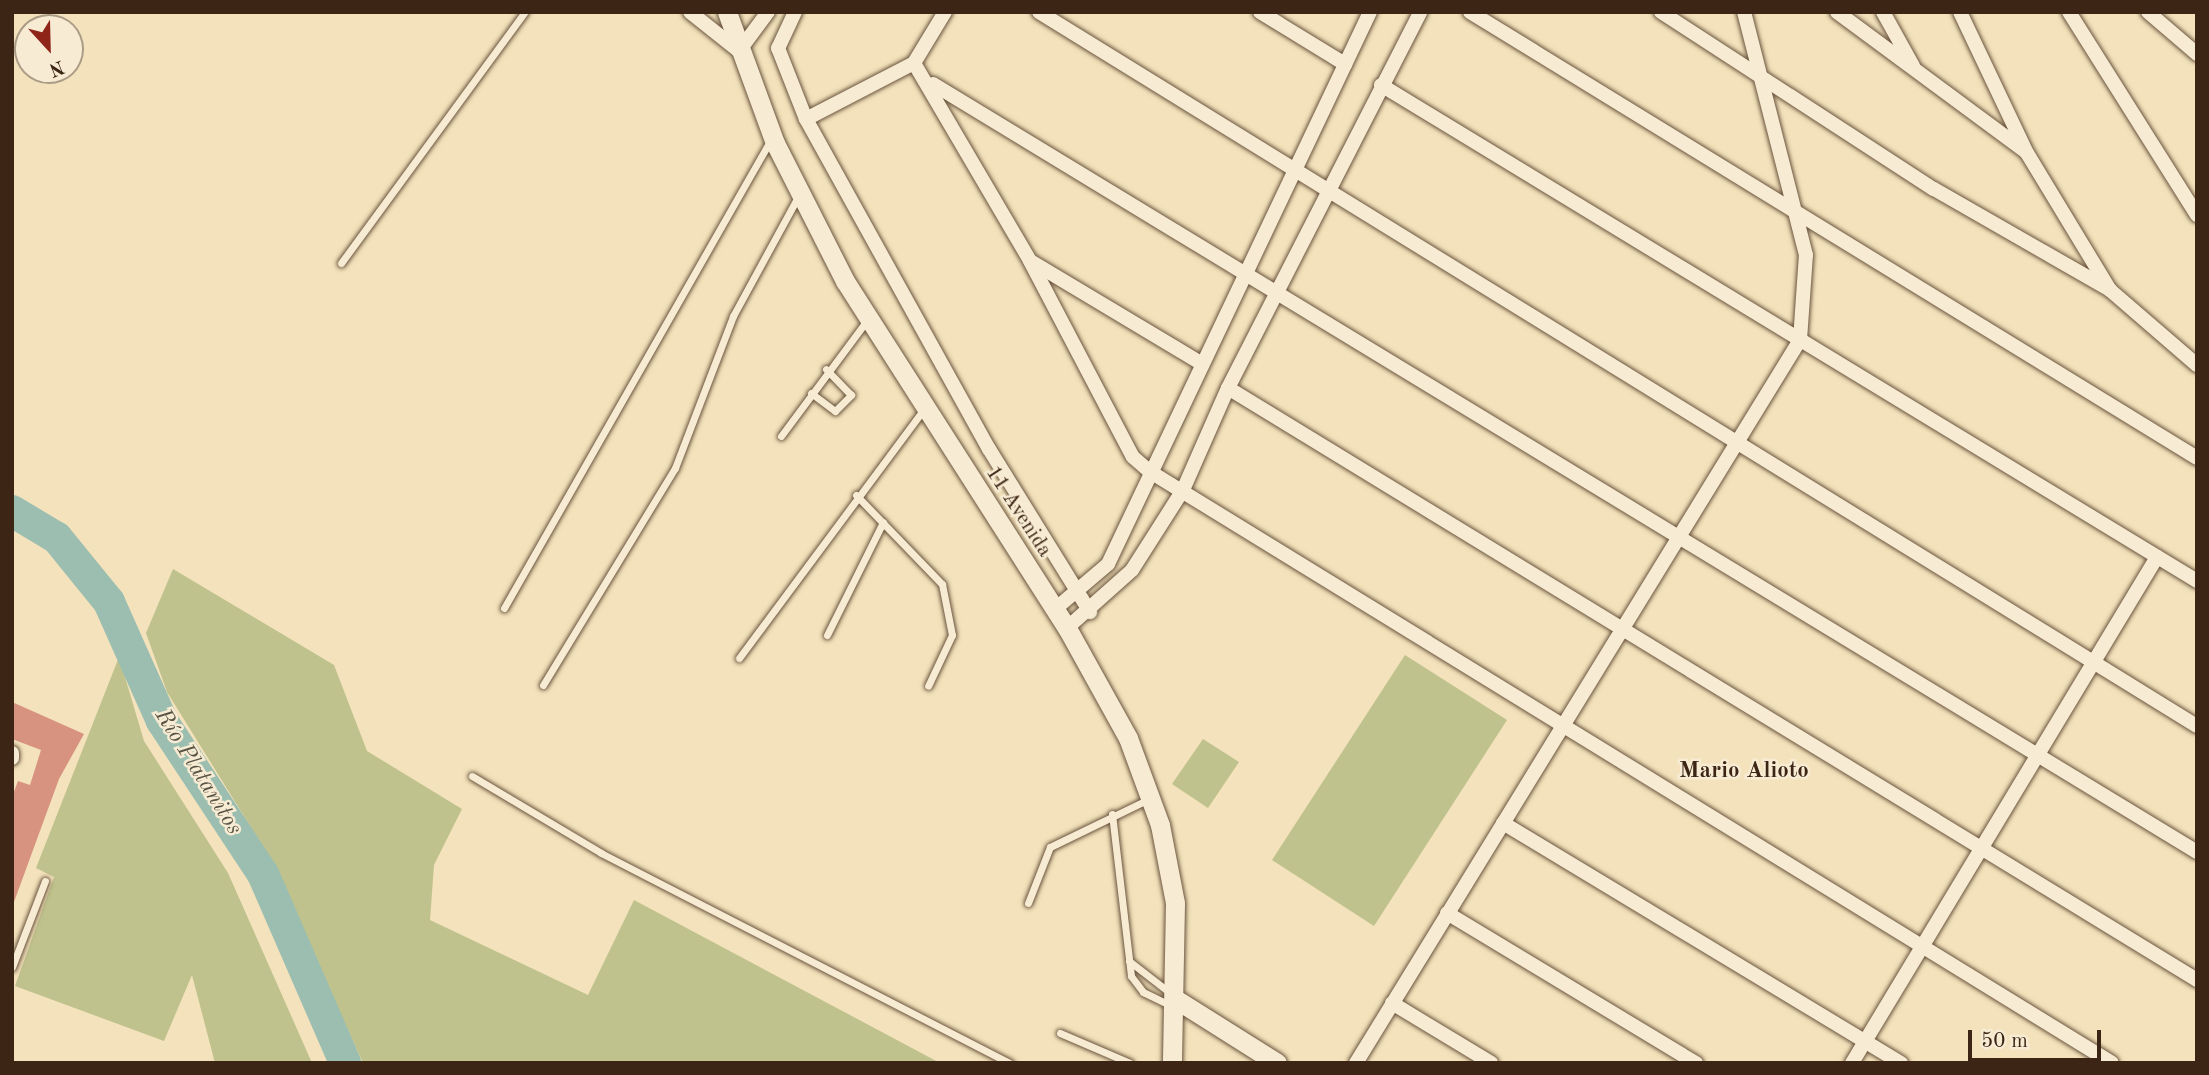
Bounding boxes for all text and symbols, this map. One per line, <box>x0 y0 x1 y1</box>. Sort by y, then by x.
north arrow <box>14 14 84 84</box>
text: N <box>46 56 67 79</box>
street label: 11 Avenida <box>979 462 1057 562</box>
water label: Río Platanitos <box>148 704 248 840</box>
district label: Mario Alioto <box>1679 757 1809 785</box>
scale bar <box>1971 1016 2104 1060</box>
text: 50 m <box>1981 1031 2028 1052</box>

